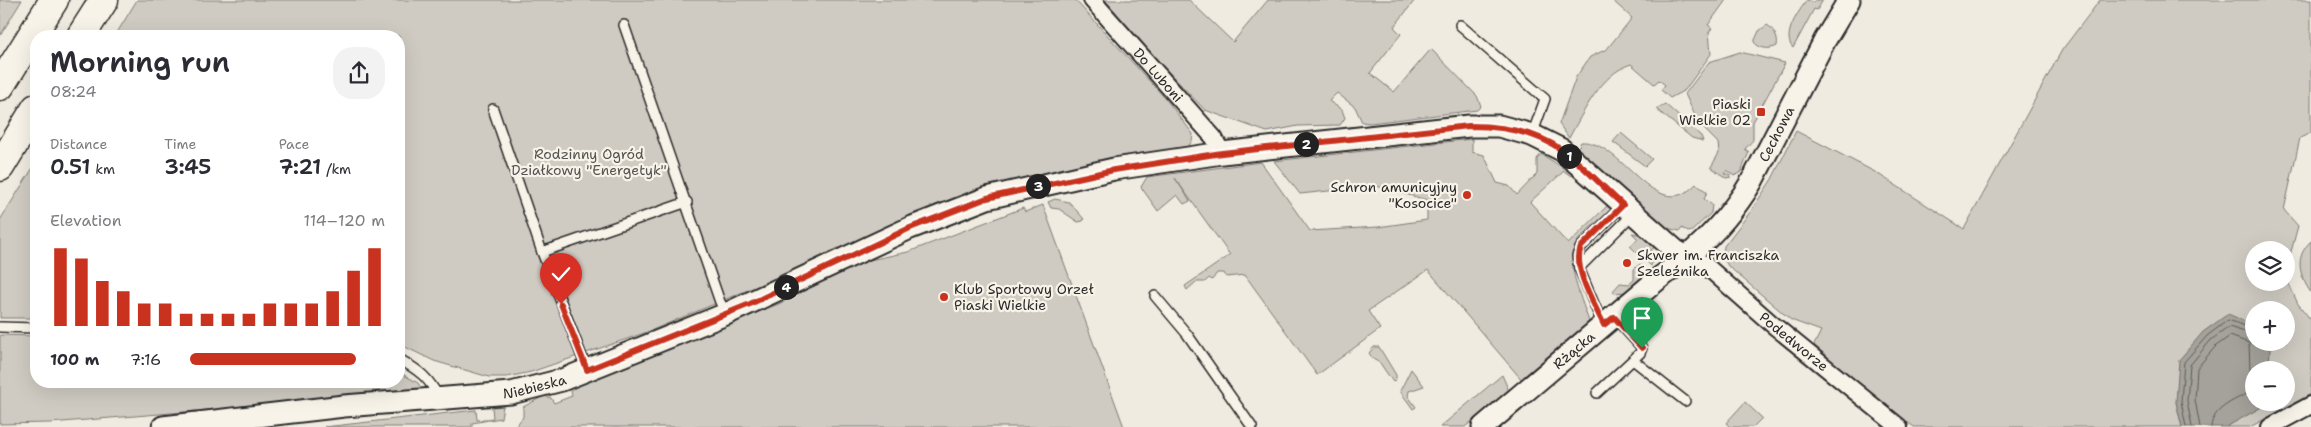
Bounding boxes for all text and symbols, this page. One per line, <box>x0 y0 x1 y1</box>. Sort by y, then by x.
text: Morning run <box>50 43 230 81</box>
street label: Do Luboni <box>1129 44 1187 106</box>
button: share <box>333 47 385 99</box>
text: 08:24 <box>50 81 96 102</box>
place label: Piaski Wielkie 02 <box>1679 95 1751 129</box>
street label: Cechowa <box>1754 103 1798 165</box>
marker: Piaski Wielkie 02 <box>1755 106 1767 118</box>
pin: 2 <box>1294 132 1318 156</box>
text: Distance <box>50 135 107 153</box>
text: Time <box>164 135 196 153</box>
text: Pace <box>279 135 309 153</box>
text: 2 <box>1302 135 1311 153</box>
pin: 1 <box>1556 144 1582 168</box>
park label: Rodzinny Ogród Działkowy "Energetyk" <box>511 145 667 179</box>
text: 1 <box>1566 147 1573 165</box>
text: 0.51 <box>50 153 90 181</box>
text: 3:45 <box>164 153 211 181</box>
text: 7:21 <box>279 153 321 181</box>
text: km <box>90 160 115 178</box>
text: /km <box>321 160 351 178</box>
pin: 3 <box>1026 174 1050 198</box>
text: 3 <box>1034 177 1043 195</box>
place label: Schron amunicyjny "Kosocice" <box>1331 178 1457 212</box>
marker: Schron amunicyjny "Kosocice" <box>1461 189 1473 201</box>
text: Elevation <box>50 210 122 231</box>
text: 114–120 m <box>304 210 385 231</box>
map controls <box>2245 241 2295 411</box>
button: layers <box>2245 241 2295 291</box>
place label: Skwer im. Franciszka Szeleźnika <box>1637 246 1780 280</box>
pin <box>540 253 582 304</box>
marker: Skwer im. Franciszka Szeleźnika <box>1621 257 1633 269</box>
icon: check <box>547 260 575 288</box>
pin: 4 <box>774 274 798 300</box>
text: 4 <box>782 278 791 296</box>
place label: Klub Sportowy Orzeł Piaski Wielkie <box>954 280 1094 314</box>
marker: Klub Sportowy Orzeł Piaski Wielkie <box>938 291 950 303</box>
pin <box>1621 297 1663 348</box>
button: + <box>2245 301 2295 351</box>
icon: arrive <box>1628 304 1656 332</box>
street label: Podedworze <box>1756 308 1832 375</box>
street label: Rżącka <box>1549 327 1599 373</box>
text: 100 m <box>50 349 99 370</box>
text: 7:16 <box>130 349 161 370</box>
button: − <box>2245 361 2295 411</box>
street label: Niebieska <box>502 370 568 403</box>

